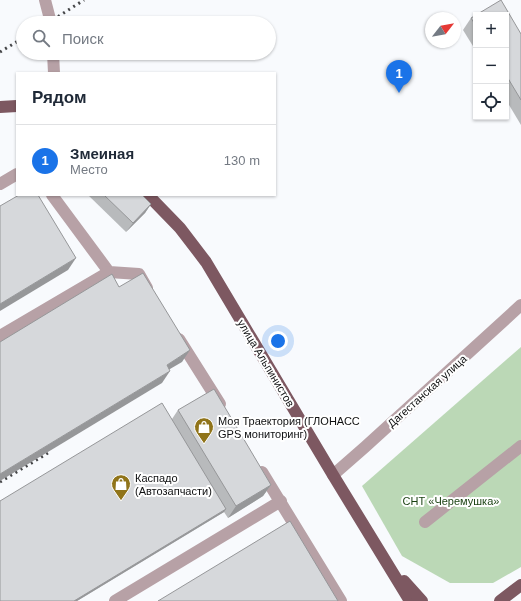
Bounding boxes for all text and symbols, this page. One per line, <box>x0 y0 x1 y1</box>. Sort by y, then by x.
north arrow <box>425 12 461 48</box>
map controls <box>473 12 509 120</box>
button: + <box>473 12 509 48</box>
search box <box>16 16 276 60</box>
icon: search <box>30 27 52 49</box>
text: Поиск <box>62 30 104 47</box>
button: − <box>473 48 509 84</box>
pin: 1 <box>386 60 412 93</box>
button: locate <box>473 84 509 120</box>
text: Рядом <box>32 88 87 107</box>
text: Змеиная <box>70 145 134 162</box>
text: 1 <box>41 153 49 168</box>
text: 130 m <box>224 153 260 168</box>
text: Место <box>70 162 108 177</box>
street label: улица Альпинистов <box>235 317 297 409</box>
your location <box>268 331 288 351</box>
street label: Дагестанская улица <box>385 352 470 430</box>
place label: Моя Траектория (ГЛОНАСС GPS мониторинг) <box>218 415 360 440</box>
shop icon: Моя Траектория (ГЛОНАСС GPS мониторинг) <box>193 416 215 444</box>
place label: Каспадо (Автозапчасти) <box>135 472 212 497</box>
shop icon: Каспадо (Автозапчасти) <box>110 473 132 501</box>
park label: СНТ «Черемушка» <box>403 495 499 507</box>

